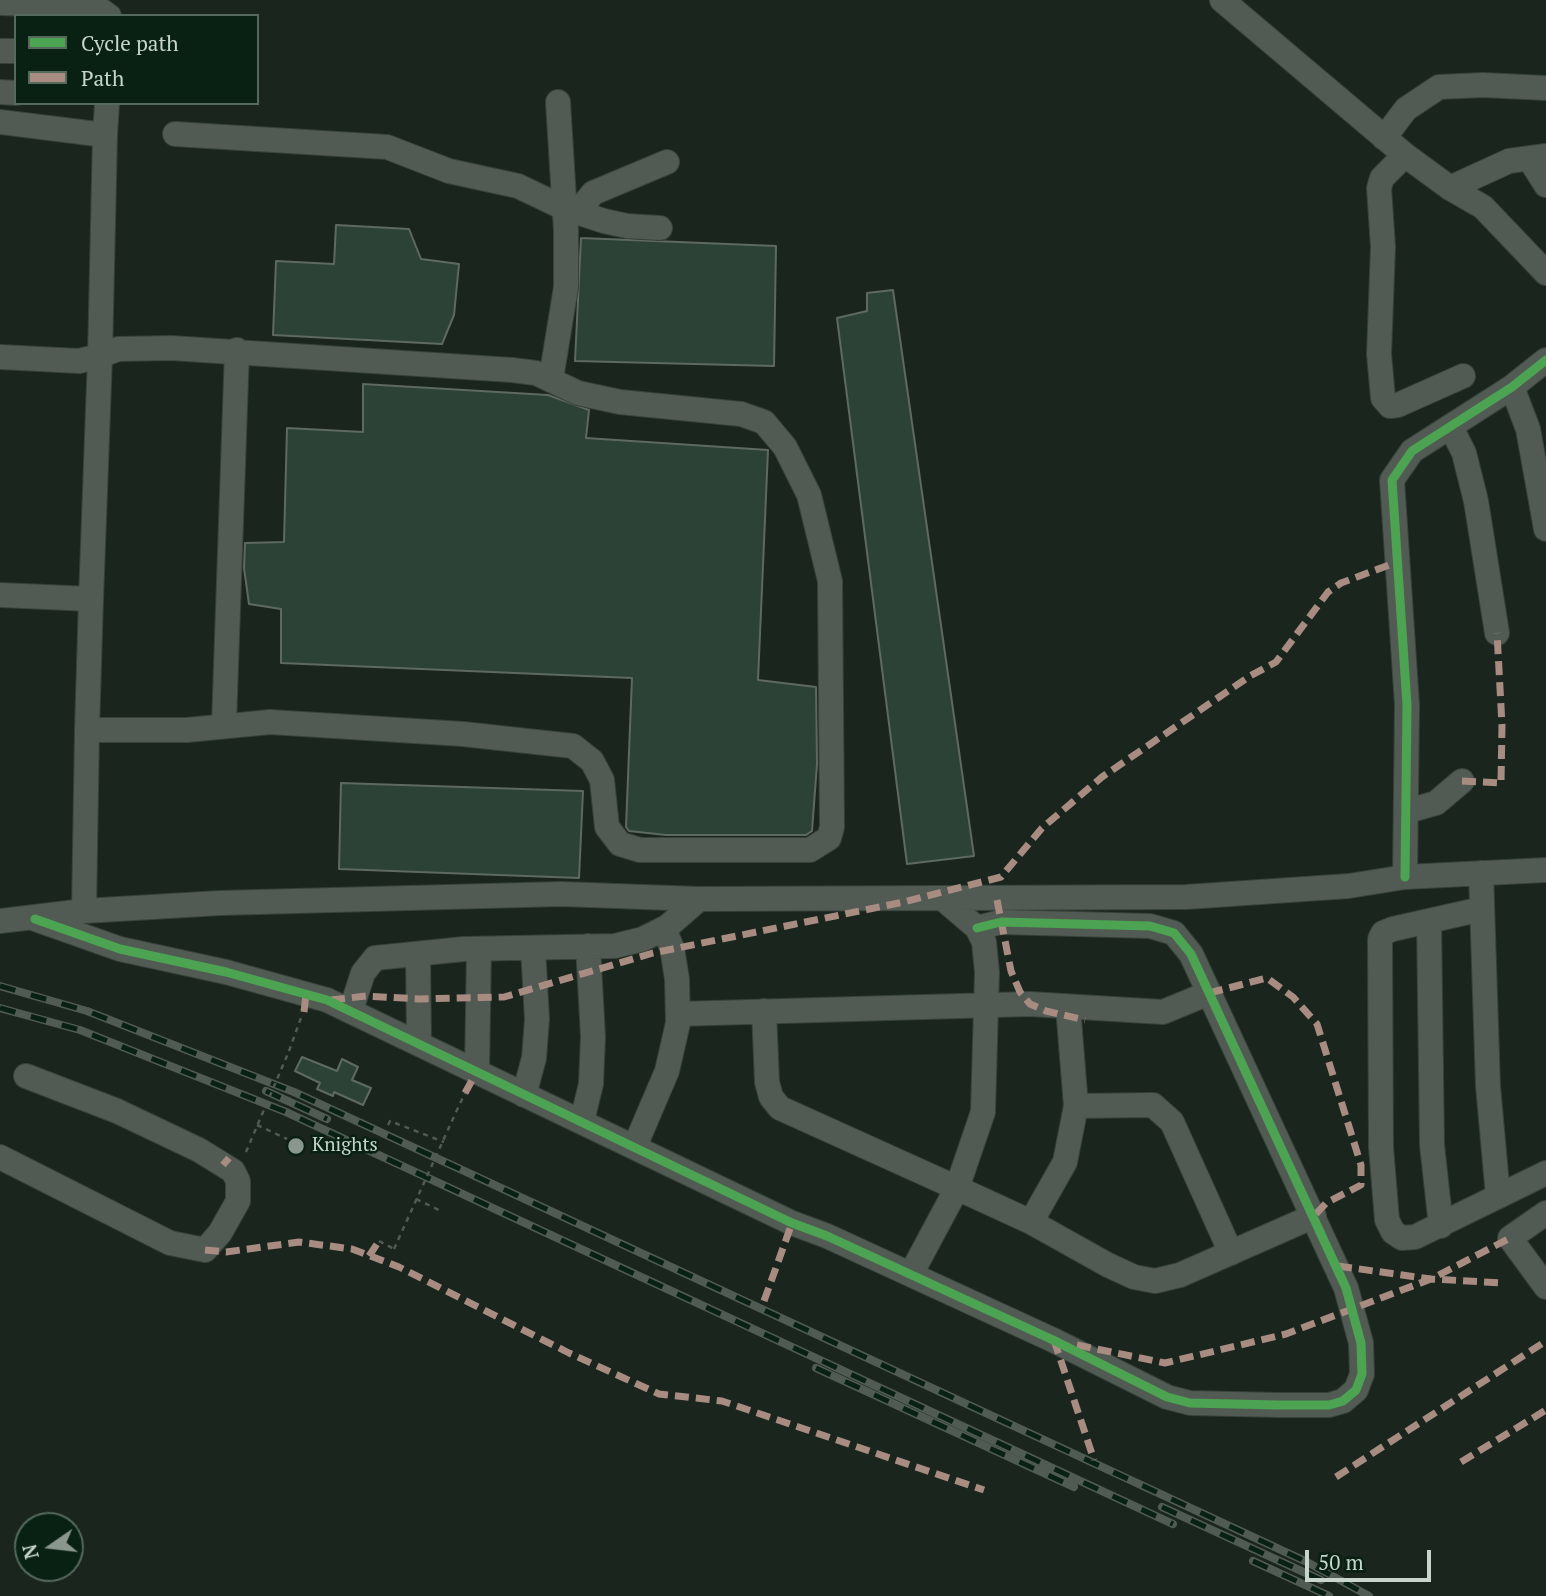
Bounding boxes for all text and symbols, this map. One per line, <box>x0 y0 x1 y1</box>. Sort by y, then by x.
legend <box>14 14 259 105</box>
text: Cycle path <box>81 29 179 57</box>
text: Path <box>81 64 124 92</box>
place label: Knights <box>312 1135 378 1157</box>
marker: Knights <box>286 1136 306 1156</box>
north arrow <box>14 1512 84 1582</box>
scale bar <box>1308 1536 1434 1580</box>
text: N <box>16 1542 44 1562</box>
text: 50 m <box>1318 1548 1364 1576</box>

